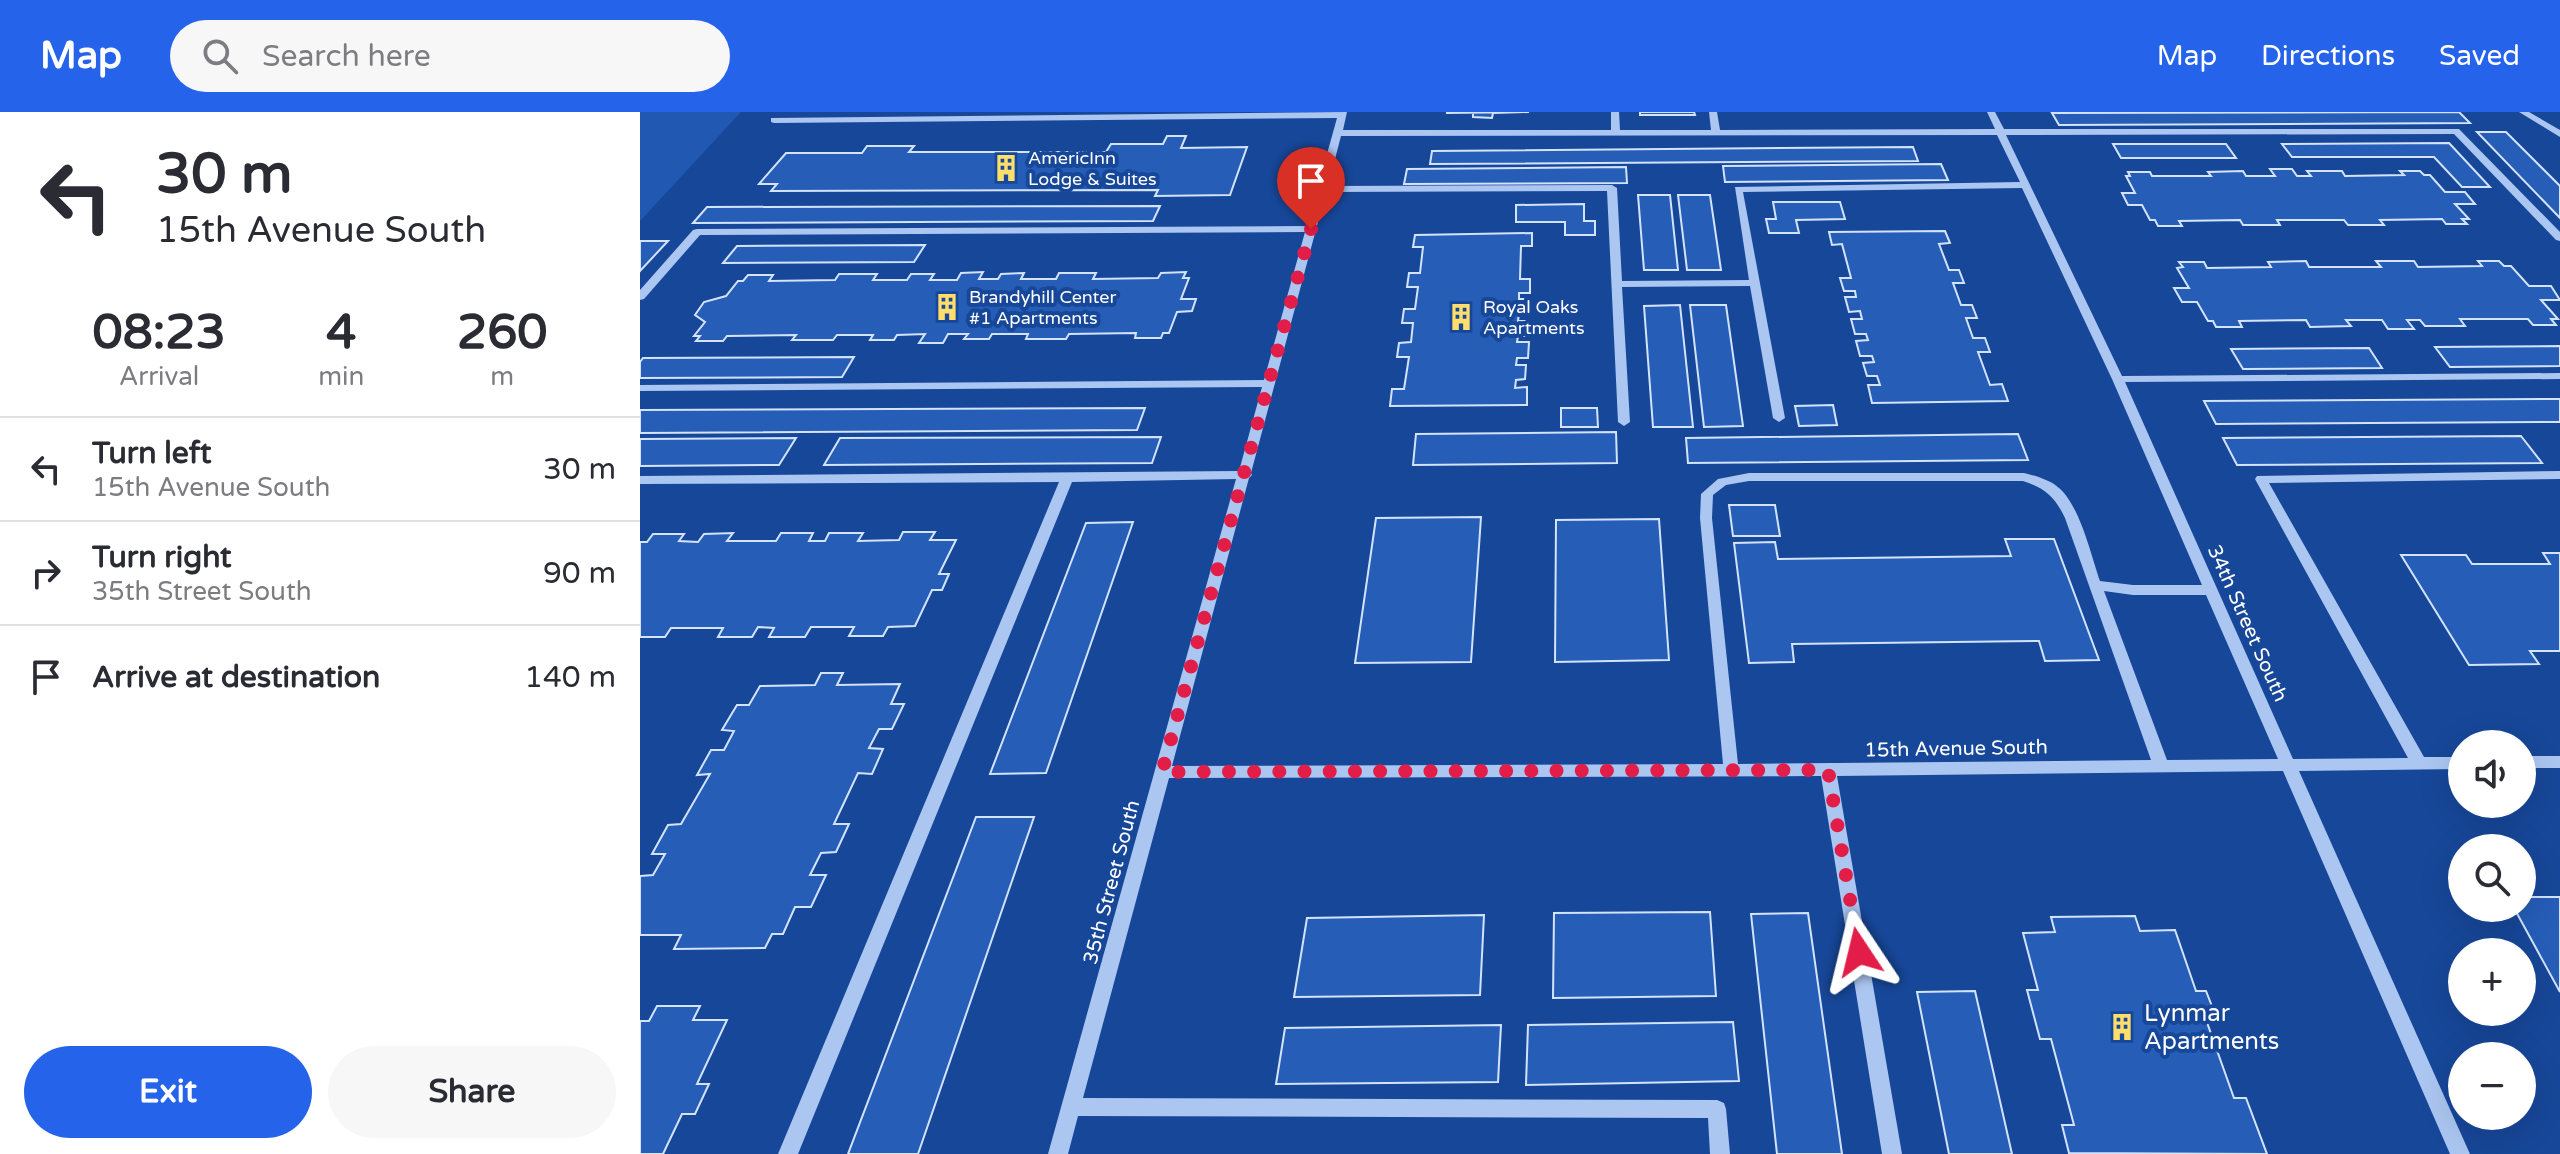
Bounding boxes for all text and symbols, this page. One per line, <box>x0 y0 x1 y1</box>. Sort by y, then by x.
search box <box>170 20 730 92</box>
text: Map <box>40 33 122 79</box>
icon: search <box>198 34 242 78</box>
text: Search here <box>262 38 431 75</box>
text: Map <box>2157 39 2217 73</box>
text: Directions <box>2261 39 2395 73</box>
text: Saved <box>2439 39 2520 73</box>
text: 30 m <box>156 141 292 208</box>
icon: left <box>24 144 128 248</box>
place label: AmericInn Lodge & Suites <box>1028 147 1157 190</box>
pin <box>1277 147 1345 229</box>
building icon: AmericInn Lodge & Suites <box>991 153 1021 183</box>
icon: arrive <box>1289 159 1333 203</box>
text: 15th Avenue South <box>156 209 486 252</box>
place label: Brandyhill Center #1 Apartments <box>969 286 1117 329</box>
building icon: Brandyhill Center #1 Apartments <box>932 292 962 322</box>
place label: Royal Oaks Apartments <box>1483 296 1585 339</box>
building icon: Royal Oaks Apartments <box>1446 302 1476 332</box>
text: 08:23 <box>93 304 226 362</box>
text: 4 <box>326 304 356 362</box>
text: 260 <box>457 304 547 362</box>
text: Arrival <box>119 361 199 392</box>
text: min <box>318 361 364 392</box>
text: m <box>490 361 514 392</box>
text: Turn left <box>92 435 211 472</box>
icon: left <box>24 447 68 491</box>
text: 30 m <box>543 451 616 488</box>
text: 15th Avenue South <box>92 472 330 503</box>
text: Turn right <box>92 539 232 576</box>
street label: 34th Street South <box>2202 541 2292 705</box>
icon: right <box>24 551 68 595</box>
text: 90 m <box>543 555 616 592</box>
text: 35th Street South <box>92 576 312 607</box>
icon: arrive <box>24 655 68 699</box>
text: Arrive at destination <box>92 659 380 696</box>
text: 140 m <box>524 659 616 696</box>
map controls <box>2448 730 2536 1130</box>
button: sound <box>2448 730 2536 818</box>
street label: 15th Avenue South <box>1864 735 2048 763</box>
street label: 35th Street South <box>1079 798 1145 967</box>
button: search <box>2448 834 2536 922</box>
position arrow <box>1817 910 1901 994</box>
button: + <box>2448 938 2536 1026</box>
place label: Lynmar Apartments <box>2144 999 2279 1056</box>
building icon: Lynmar Apartments <box>2107 1012 2137 1042</box>
button: − <box>2448 1042 2536 1130</box>
button: Exit <box>24 1046 312 1138</box>
button: Share <box>328 1046 616 1138</box>

